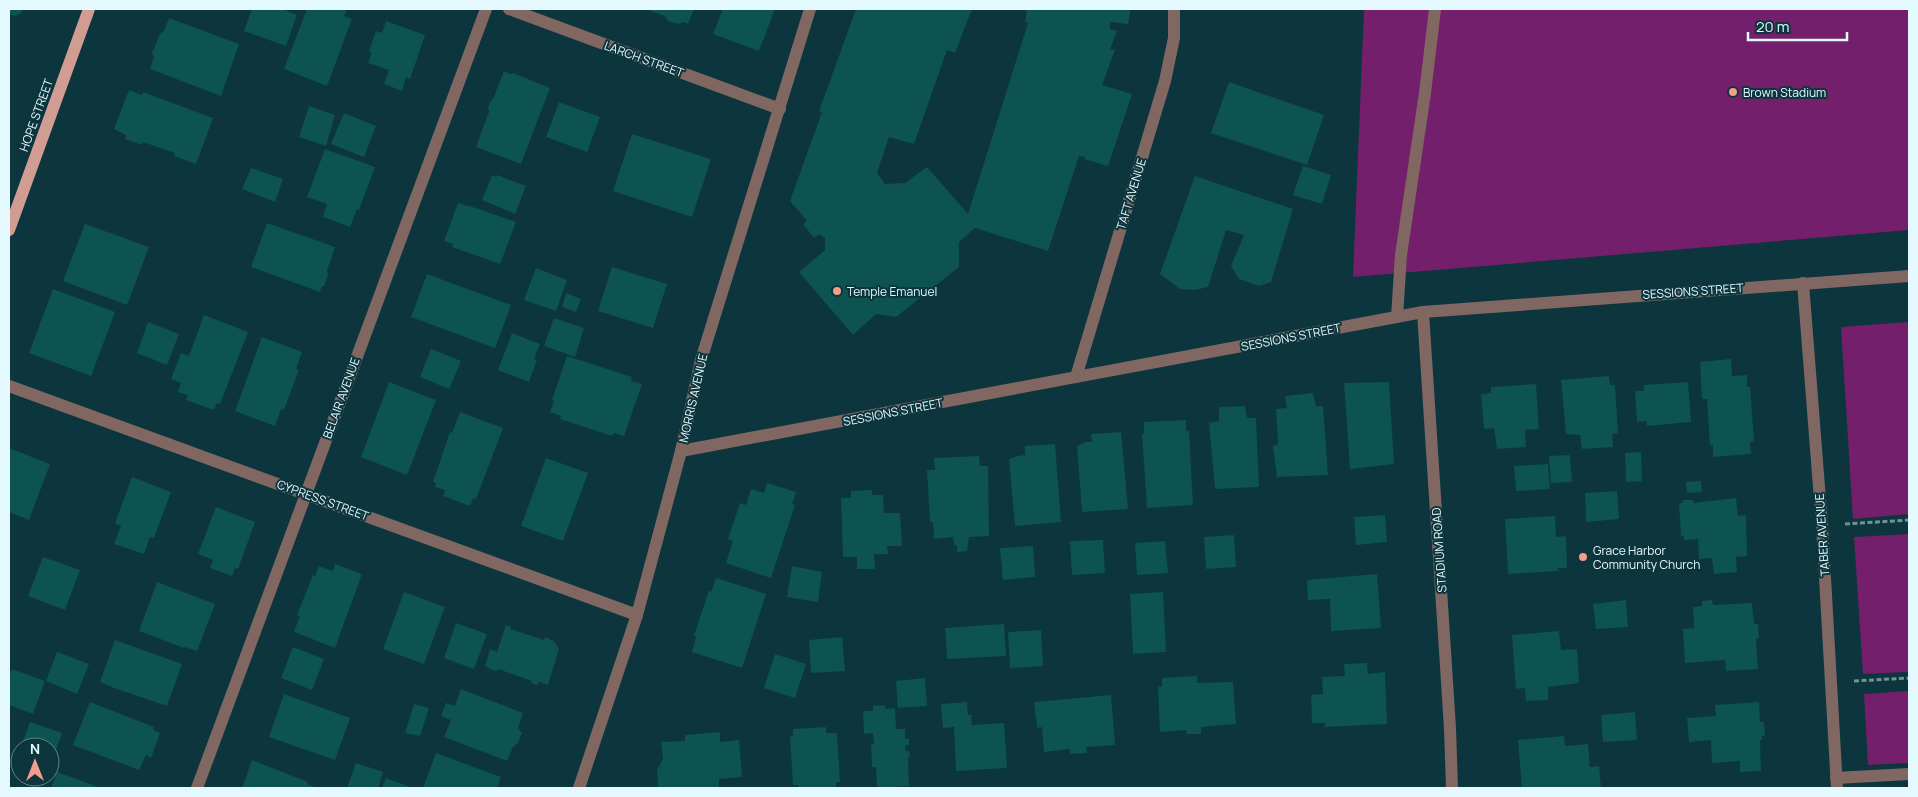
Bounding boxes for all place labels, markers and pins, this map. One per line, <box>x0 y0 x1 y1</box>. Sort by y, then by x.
place label: Brown Stadium <box>1743 84 1826 101</box>
marker: Brown Stadium <box>1727 86 1739 98</box>
place label: Temple Emanuel <box>847 283 937 300</box>
marker: Temple Emanuel <box>831 285 843 297</box>
place label: Grace Harbor Community Church <box>1593 542 1700 573</box>
marker: Grace Harbor Community Church <box>1577 551 1589 563</box>

